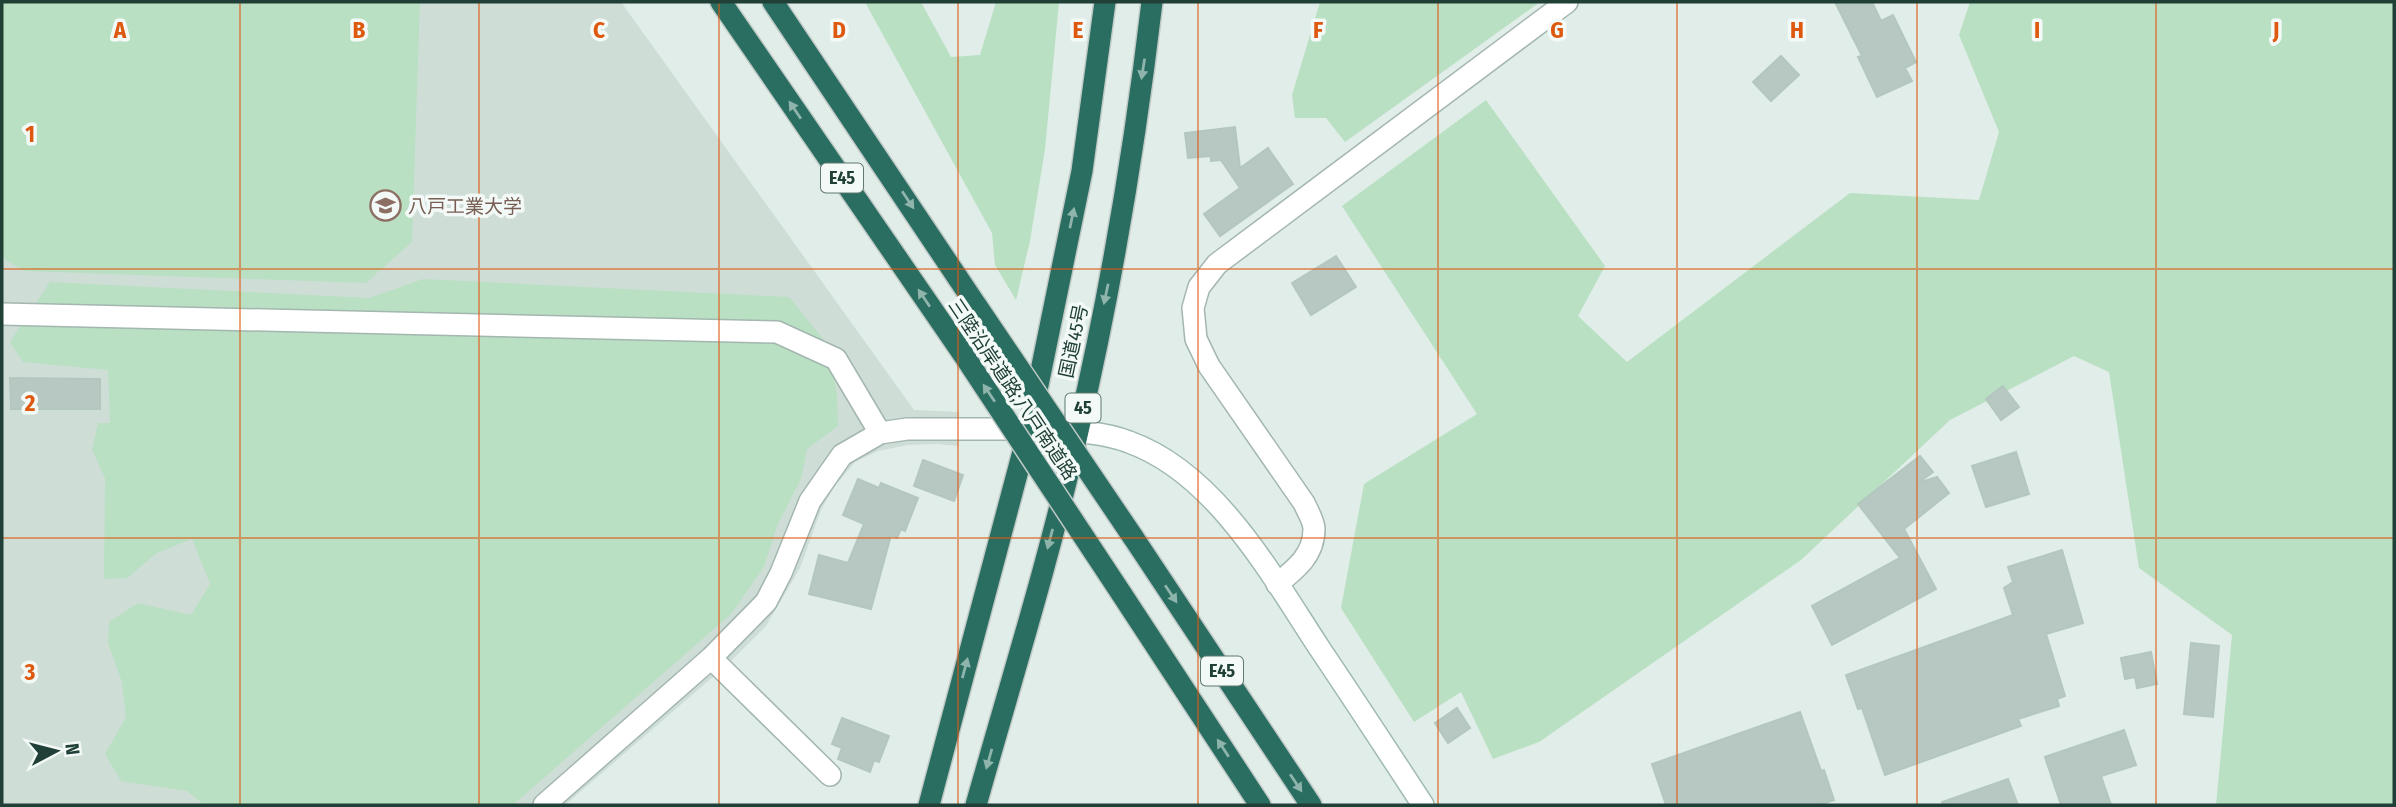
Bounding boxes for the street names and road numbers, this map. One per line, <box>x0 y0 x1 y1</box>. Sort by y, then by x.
road number: E45 <box>821 163 863 192</box>
street label: 三陸沿岸道路;八戸南道路 <box>943 295 1082 484</box>
street label: 国道45号 <box>1054 302 1093 380</box>
road number: 45 <box>1066 394 1100 422</box>
road number: E45 <box>1201 656 1243 686</box>

